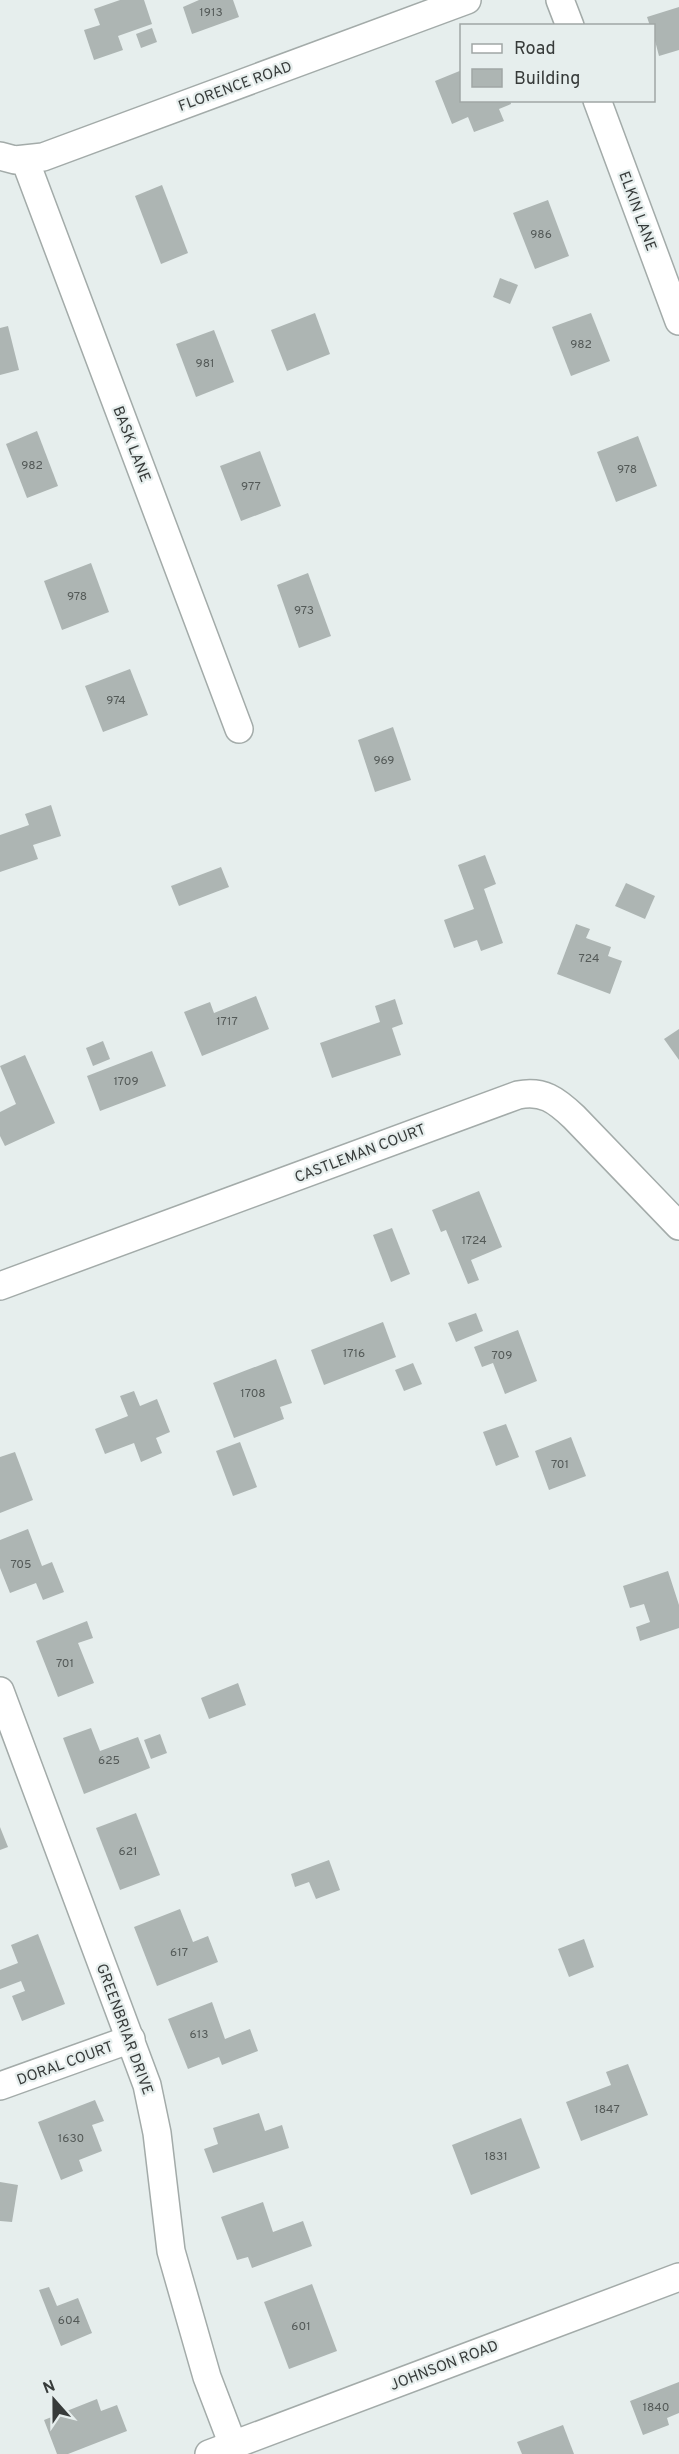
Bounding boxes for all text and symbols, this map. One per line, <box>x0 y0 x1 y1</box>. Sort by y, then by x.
house number: 1913 <box>199 5 223 21</box>
legend <box>460 24 655 102</box>
text: Road <box>514 38 556 61</box>
street label: FLORENCE ROAD <box>176 58 295 117</box>
text: Building <box>514 68 580 91</box>
street label: ELKIN LANE <box>613 169 660 254</box>
house number: 986 <box>530 227 552 243</box>
house number: 982 <box>570 337 592 353</box>
house number: 981 <box>196 356 214 372</box>
street label: BASK LANE <box>107 404 154 485</box>
house number: 982 <box>21 458 43 474</box>
house number: 978 <box>617 462 637 478</box>
house number: 977 <box>241 479 261 495</box>
house number: 978 <box>67 589 87 605</box>
house number: 973 <box>294 603 314 619</box>
house number: 974 <box>106 693 126 709</box>
house number: 969 <box>373 753 395 769</box>
house number: 724 <box>579 951 599 967</box>
house number: 1717 <box>216 1014 238 1030</box>
house number: 1709 <box>113 1074 139 1090</box>
street label: CASTLEMAN COURT <box>292 1121 429 1188</box>
house number: 1724 <box>461 1233 487 1249</box>
house number: 1716 <box>343 1346 365 1362</box>
house number: 709 <box>492 1348 512 1364</box>
house number: 1708 <box>240 1386 266 1402</box>
house number: 701 <box>551 1457 569 1473</box>
house number: 705 <box>10 1557 32 1573</box>
house number: 701 <box>56 1656 74 1672</box>
house number: 625 <box>98 1753 120 1769</box>
house number: 621 <box>119 1844 137 1860</box>
house number: 617 <box>170 1945 188 1961</box>
street label: GREENBRIAR DRIVE <box>91 1961 156 2098</box>
house number: 613 <box>190 2027 208 2043</box>
street label: DORAL COURT <box>15 2038 116 2091</box>
house number: 1847 <box>594 2102 620 2118</box>
house number: 1630 <box>58 2131 84 2147</box>
house number: 1831 <box>484 2149 508 2165</box>
house number: 604 <box>58 2313 80 2329</box>
house number: 601 <box>291 2319 311 2335</box>
street label: JOHNSON ROAD <box>388 2337 501 2396</box>
north arrow <box>24 2370 84 2430</box>
text: N <box>40 2376 58 2399</box>
house number: 1840 <box>643 2400 669 2416</box>

